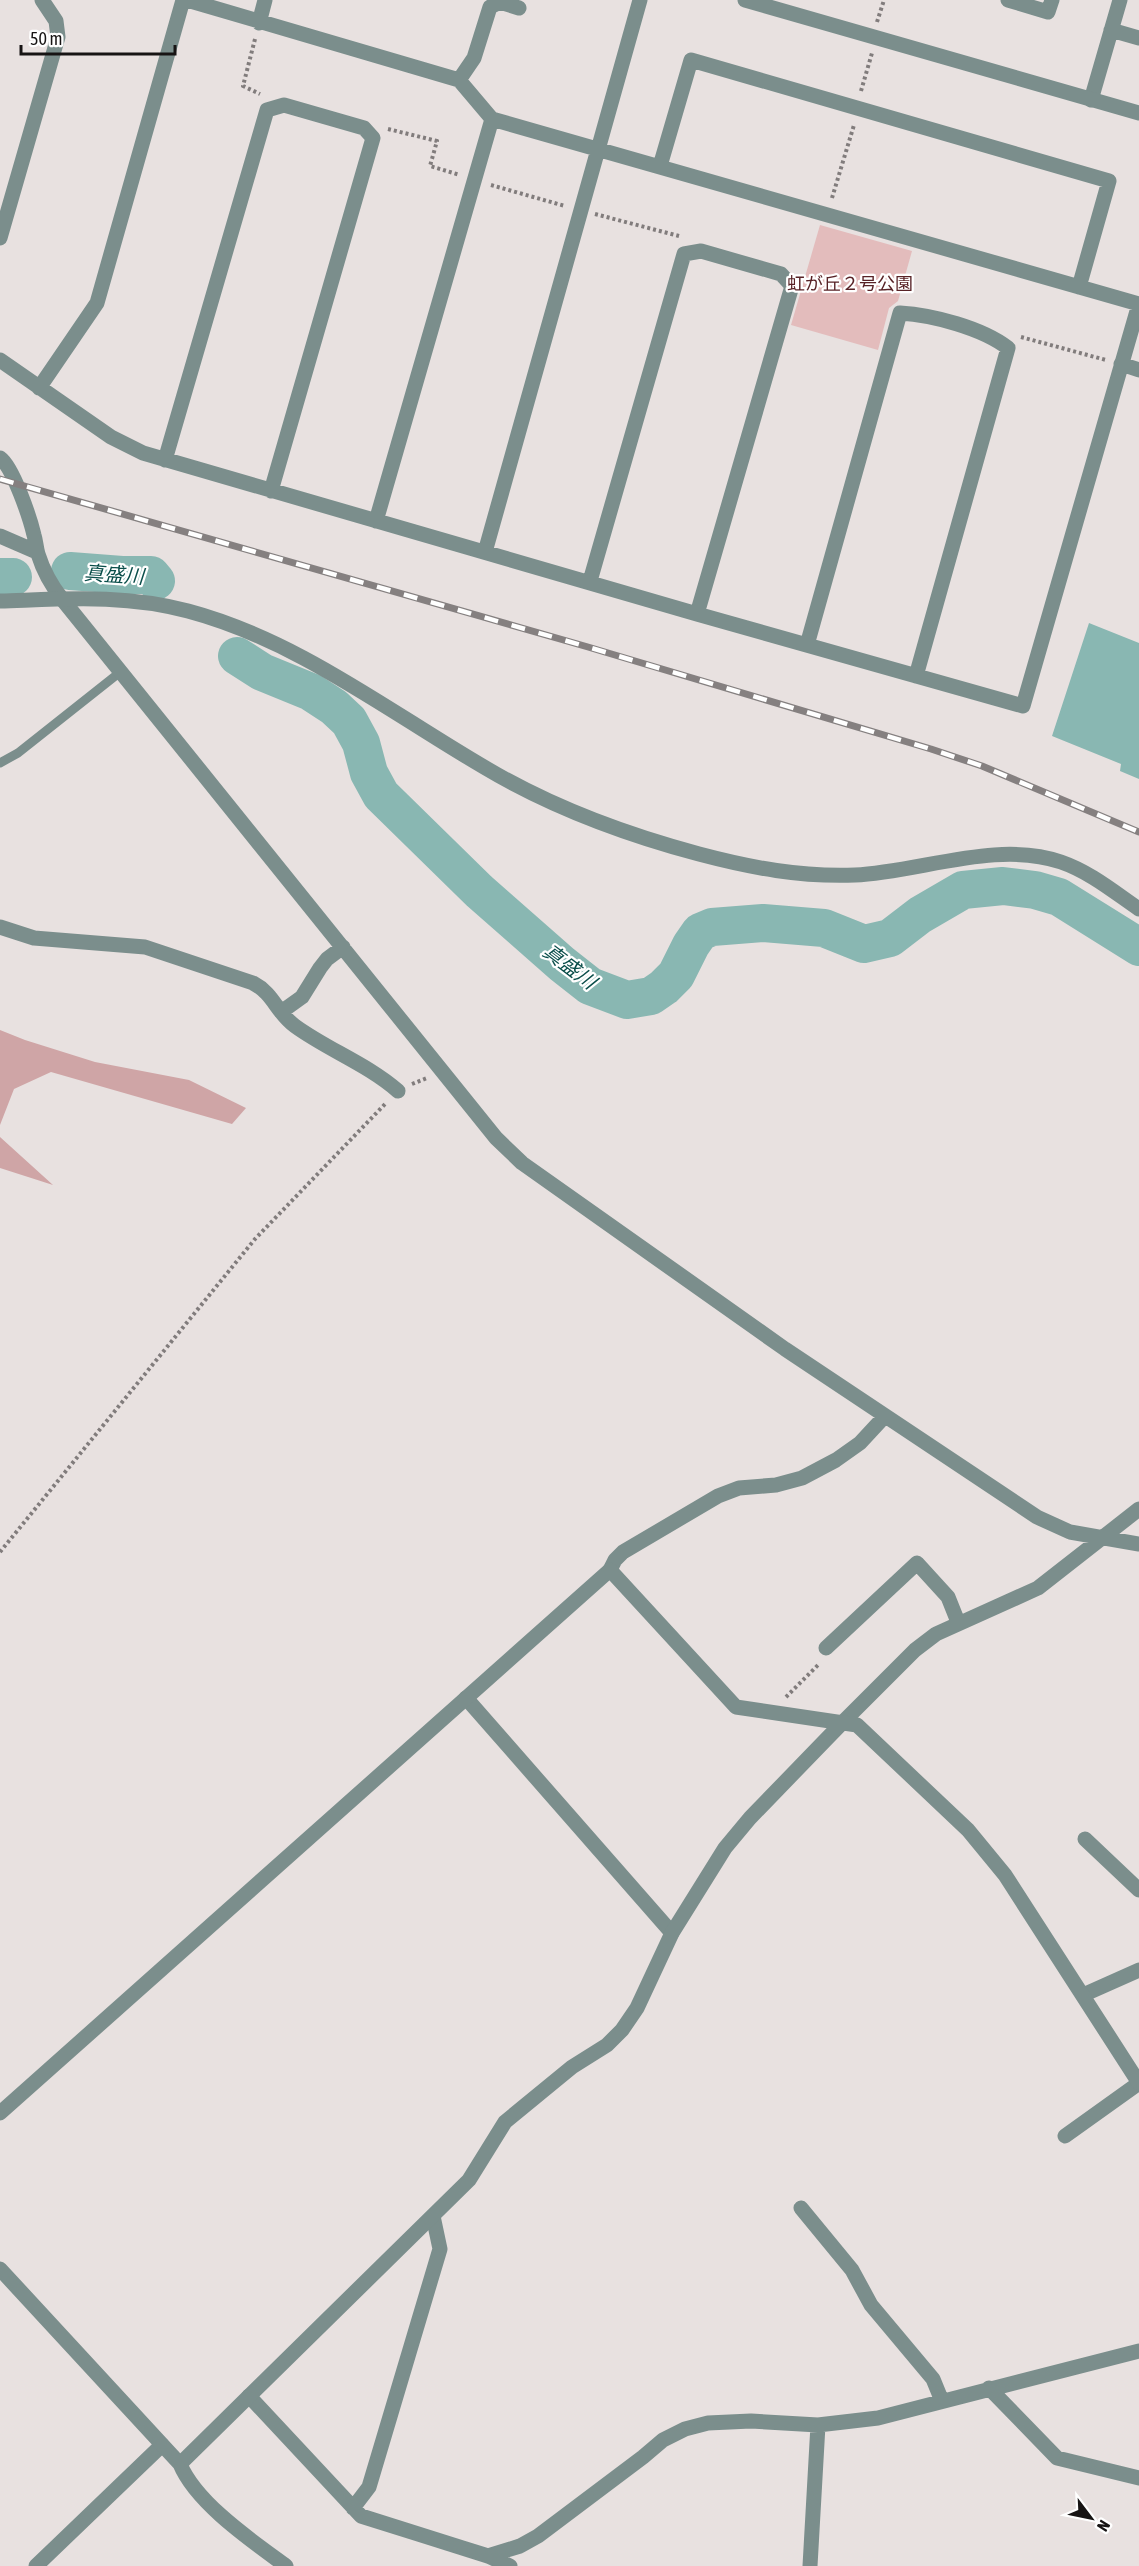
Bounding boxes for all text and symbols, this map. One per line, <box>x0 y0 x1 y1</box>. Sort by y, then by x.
scale bar <box>21 18 176 56</box>
text: 50 m <box>30 28 62 49</box>
park label: 虹が丘２号公園 <box>787 273 913 294</box>
water label: 真盛川 <box>83 560 147 588</box>
water label: 真盛川 <box>539 939 602 994</box>
north arrow <box>1061 2488 1121 2548</box>
text: N <box>1094 2517 1114 2535</box>

